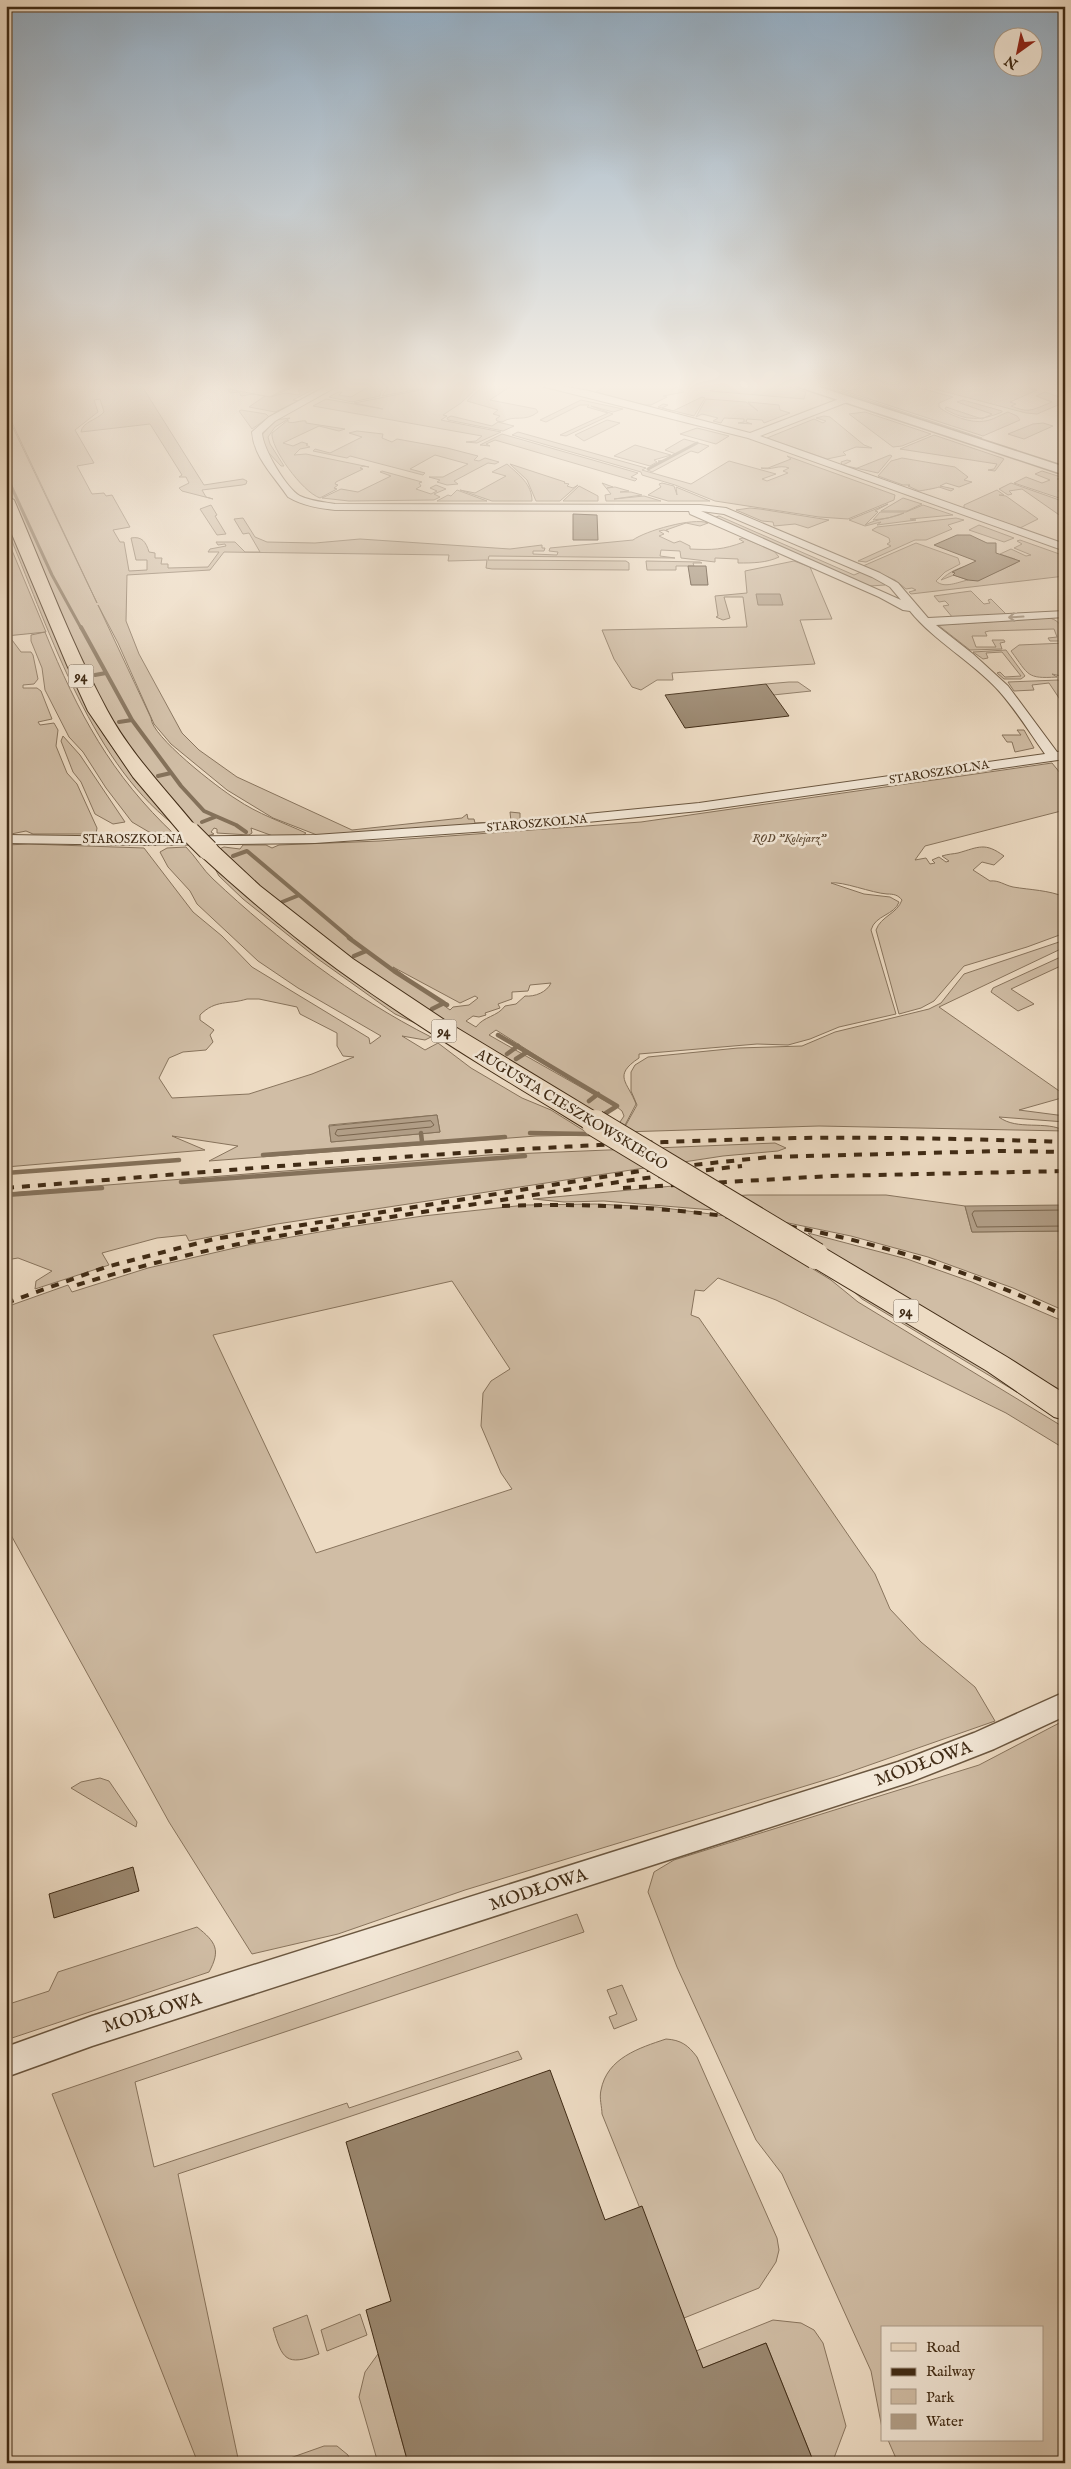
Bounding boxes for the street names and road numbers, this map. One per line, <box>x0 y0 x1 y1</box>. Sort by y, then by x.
road number: 94 <box>68 664 94 688</box>
street label: STAROSZKOLNA <box>888 757 991 788</box>
street label: STAROSZKOLNA <box>486 812 589 835</box>
street label: STAROSZKOLNA <box>82 832 184 847</box>
road number: 94 <box>432 1019 456 1042</box>
street label: AUGUSTA CIESZKOWSKIEGO <box>471 1044 671 1174</box>
road number: 94 <box>894 1300 918 1322</box>
street label: MODŁOWA <box>872 1736 976 1793</box>
street label: MODŁOWA <box>487 1864 591 1917</box>
street label: MODŁOWA <box>100 1987 205 2039</box>

